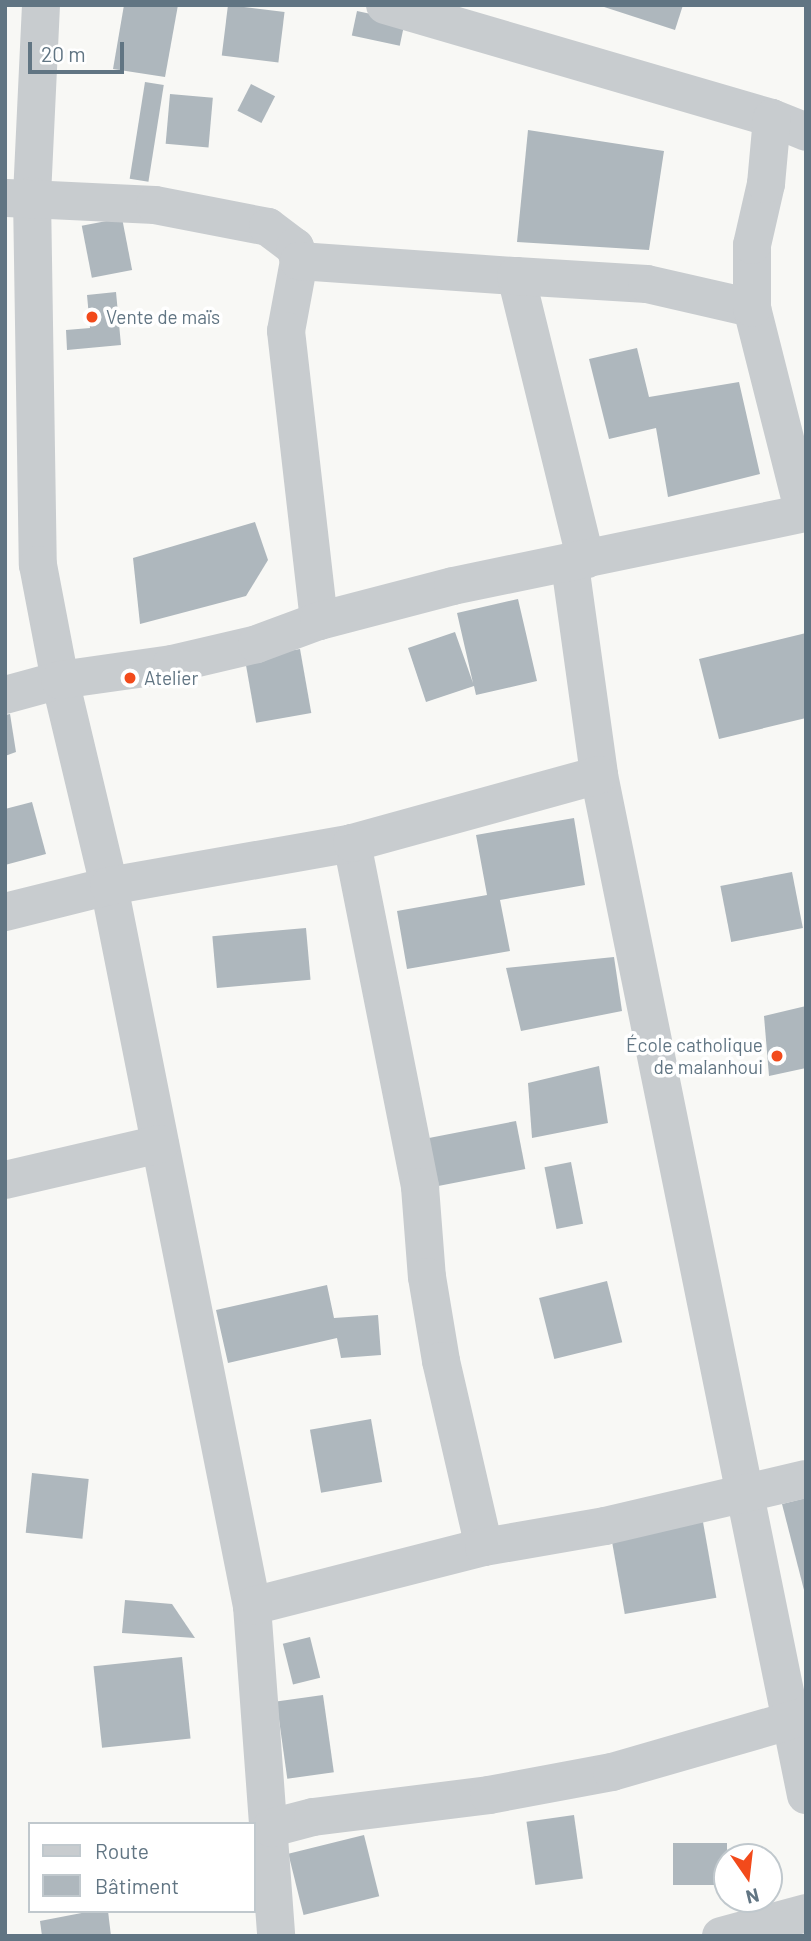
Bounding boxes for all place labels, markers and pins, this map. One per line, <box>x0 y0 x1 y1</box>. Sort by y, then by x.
place label: Vente de maïs <box>106 306 220 328</box>
marker: Vente de maïs <box>84 309 100 325</box>
place label: Atelier <box>144 667 198 689</box>
marker: Atelier <box>122 670 138 686</box>
place label: École catholique de malanhoui <box>626 1034 763 1078</box>
marker: École catholique de malanhoui <box>769 1048 785 1064</box>

